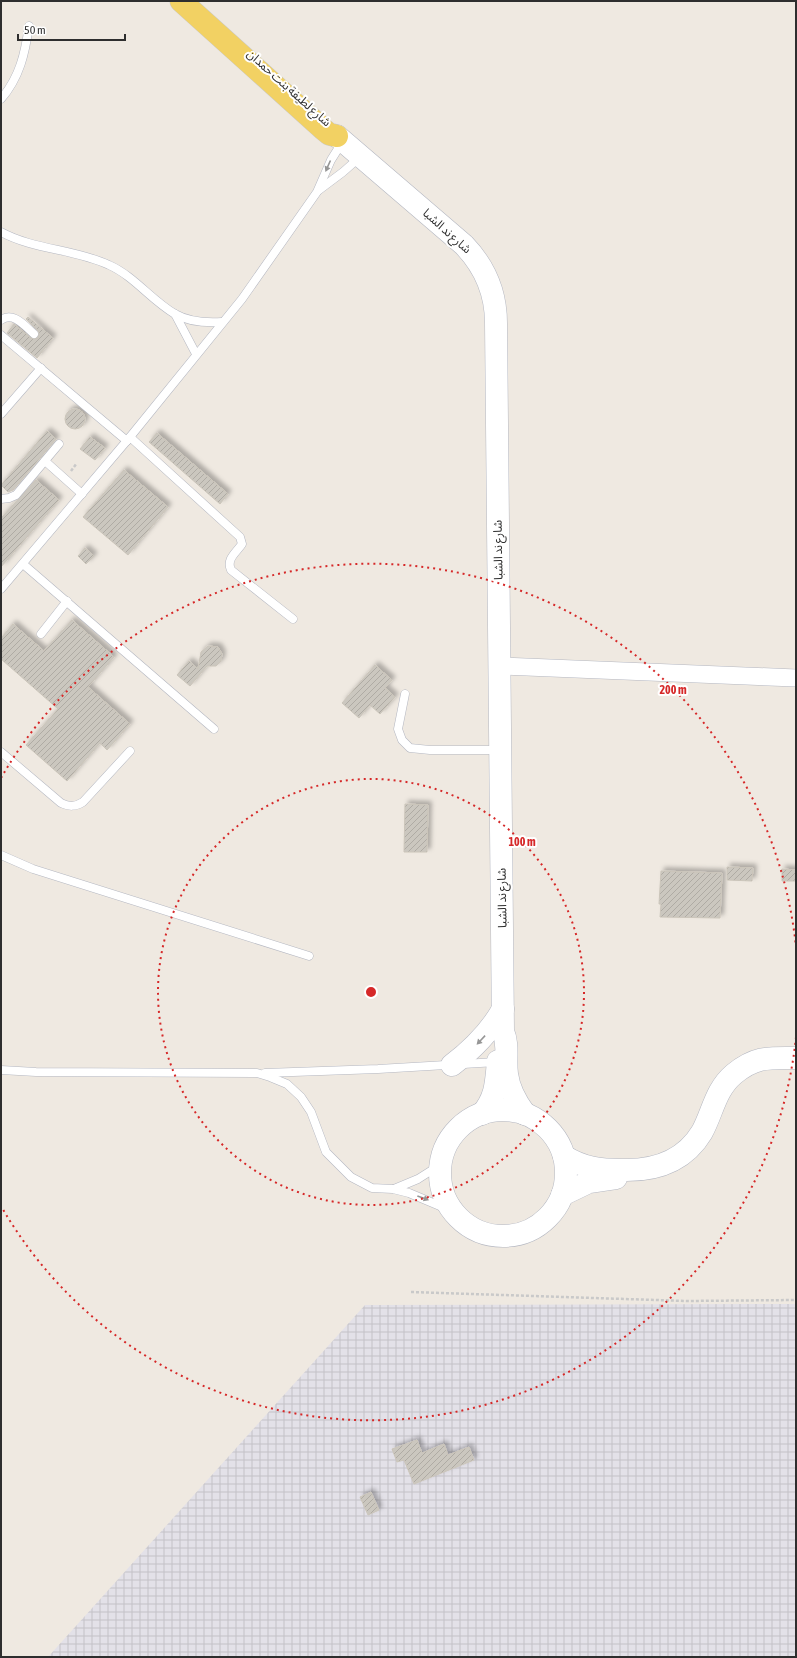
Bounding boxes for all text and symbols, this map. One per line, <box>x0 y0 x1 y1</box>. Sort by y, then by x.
scale bar <box>18 16 125 42</box>
text: 50 m <box>24 23 46 37</box>
street label: شارع لطيفة بنت حمدان <box>243 47 334 131</box>
one-way arrow <box>325 160 331 172</box>
street label: شارع ند الشبا <box>419 206 474 258</box>
street label: شارع ند الشبا <box>490 520 508 580</box>
text: 200 m <box>659 683 687 697</box>
text: 100 m <box>508 835 536 849</box>
street label: شارع ند الشبا <box>494 868 512 928</box>
centre of rings <box>364 985 378 999</box>
one-way arrow <box>476 1035 486 1045</box>
one-way arrow <box>418 1196 430 1202</box>

